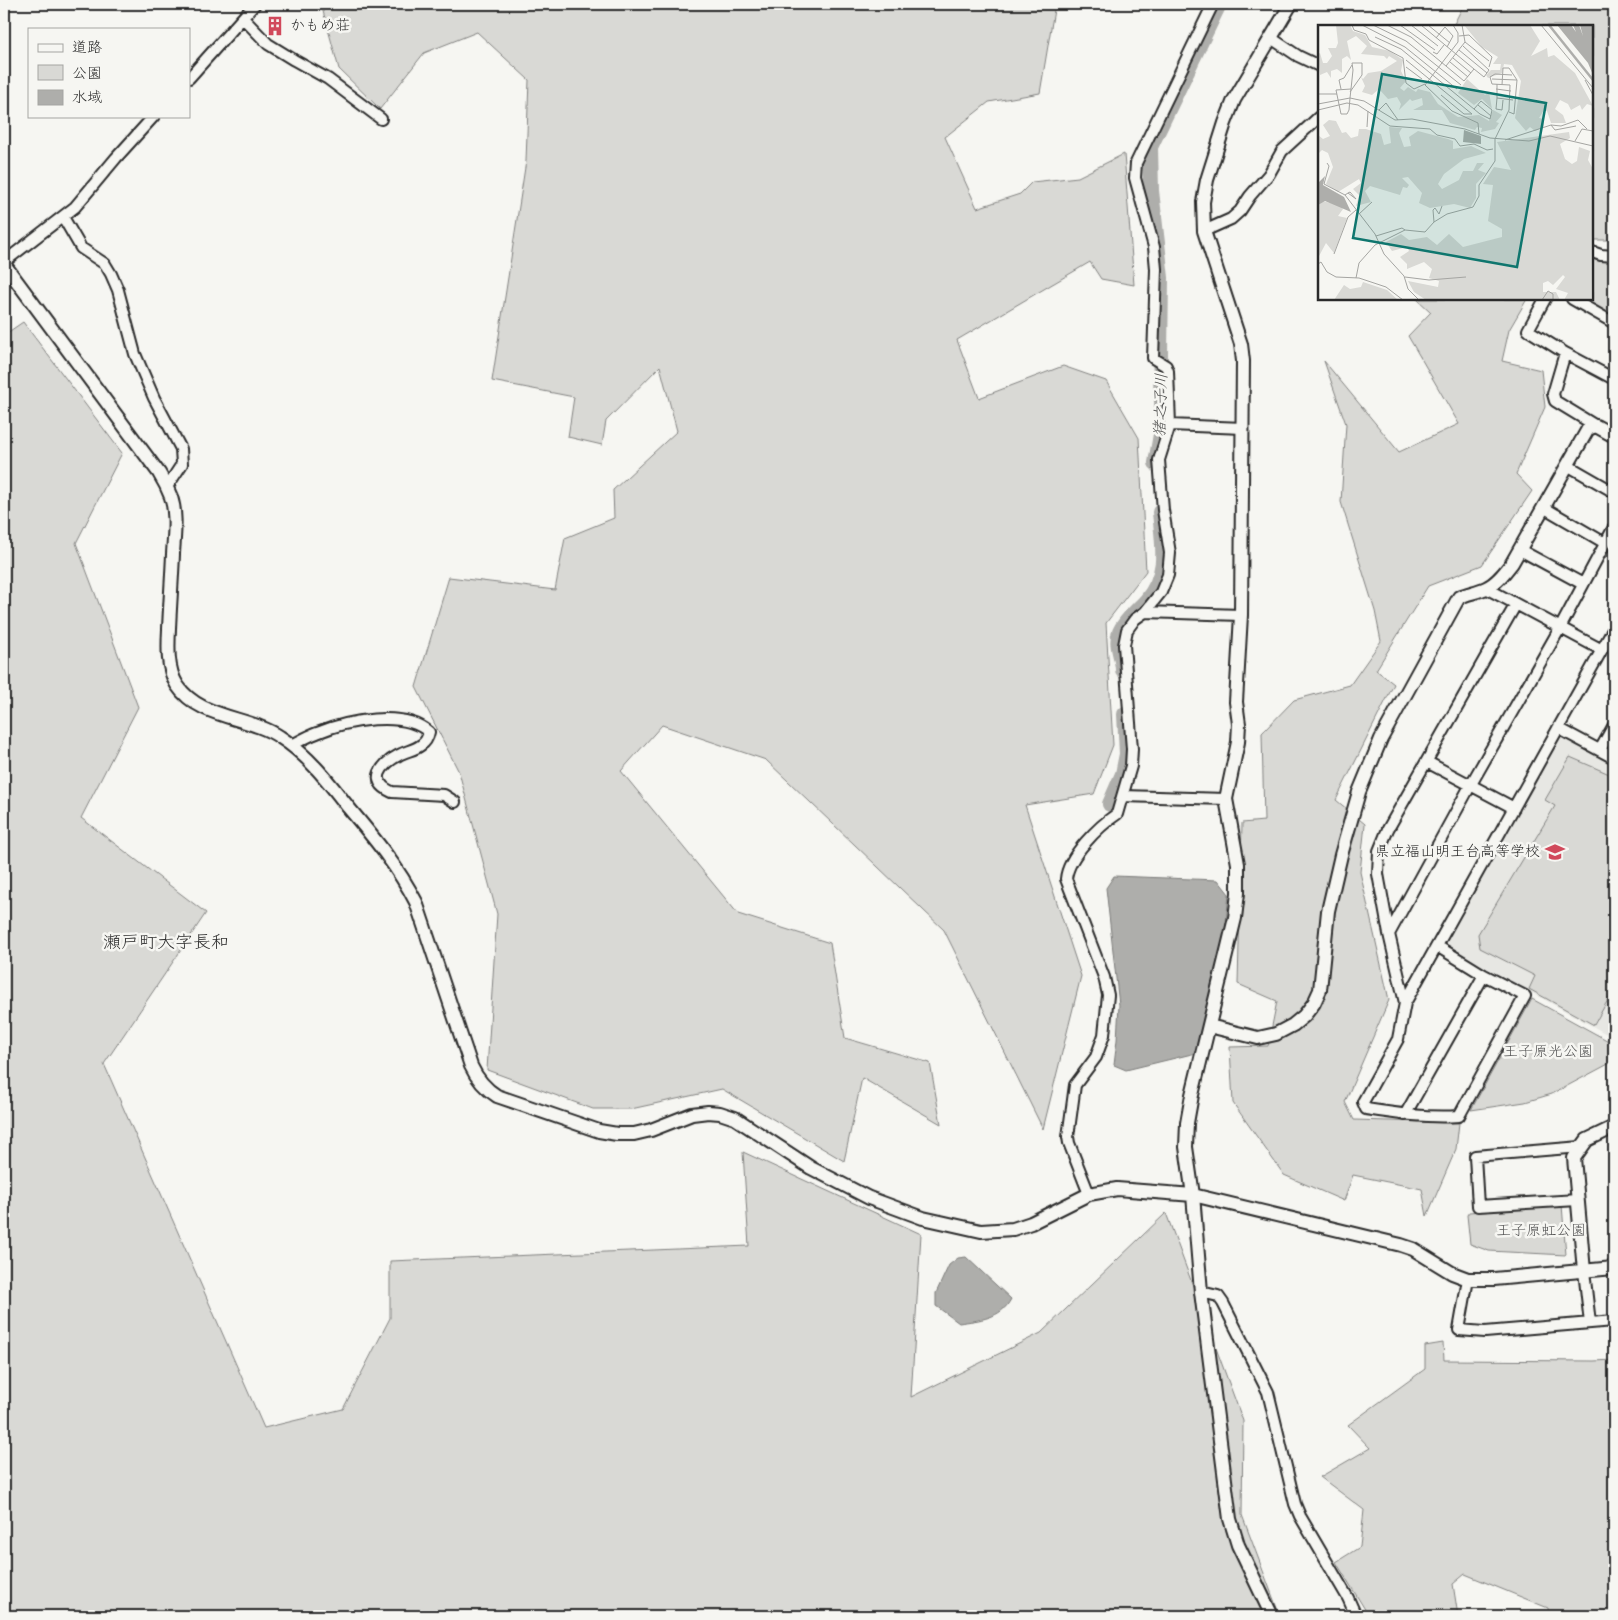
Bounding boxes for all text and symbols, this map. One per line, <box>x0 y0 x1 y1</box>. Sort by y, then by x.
building icon: かもめ荘 <box>264 15 286 37</box>
place label: かもめ荘 <box>290 16 350 36</box>
inset map <box>1318 25 1593 300</box>
legend <box>28 28 190 118</box>
text: 道路 <box>72 38 102 58</box>
text: 公園 <box>72 64 102 84</box>
text: 水域 <box>72 88 102 108</box>
water label: 猪之子川 <box>1149 373 1173 437</box>
school or university icon: 県立福山明王台高等学校 <box>1544 841 1566 863</box>
place label: 県立福山明王台高等学校 <box>1375 842 1540 862</box>
district label: 瀬戸町大字長和 <box>103 931 229 955</box>
park label: 王子原光公園 <box>1503 1042 1593 1062</box>
park label: 王子原虹公園 <box>1496 1221 1586 1241</box>

